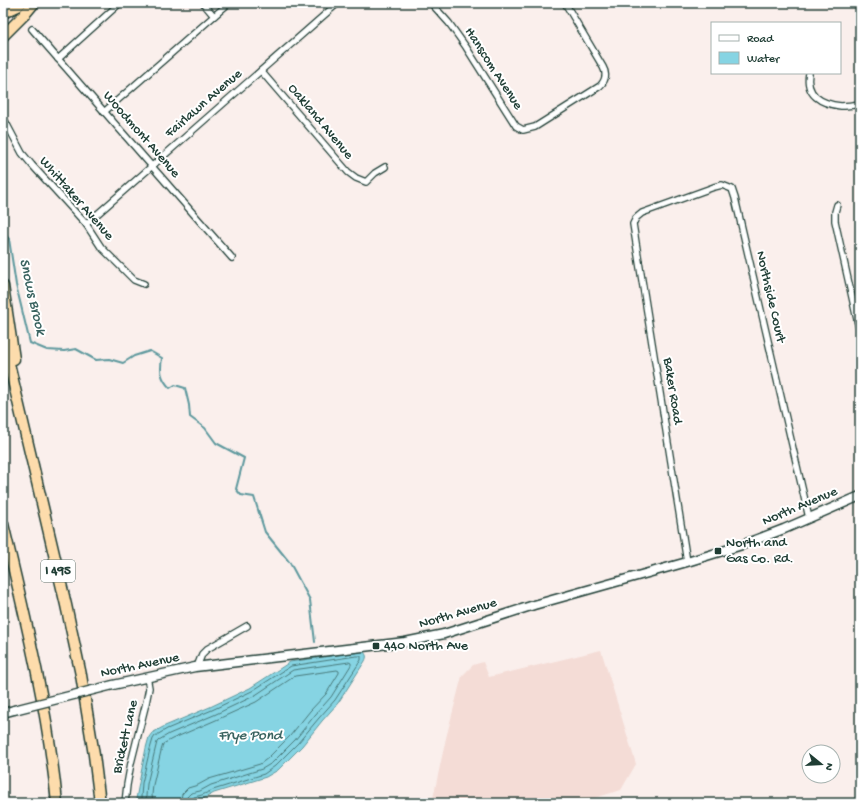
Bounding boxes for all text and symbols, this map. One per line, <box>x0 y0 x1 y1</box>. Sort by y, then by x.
legend <box>711 22 841 74</box>
street label: Hanscom Avenue <box>460 25 526 114</box>
text: Road <box>747 33 774 47</box>
text: Water <box>747 53 781 67</box>
street label: Fairlawn Avenue <box>161 65 247 143</box>
street label: Oakland Avenue <box>283 81 357 164</box>
street label: Woodmont Avenue <box>99 88 184 183</box>
street label: Whittaker Avenue <box>35 154 118 245</box>
street label: Northside Court <box>751 249 789 346</box>
water label: Snows Brook <box>14 257 50 338</box>
street label: Baker Road <box>658 355 686 427</box>
street label: North Avenue <box>760 483 841 530</box>
place label: North and Gas Co. Rd. <box>726 535 794 568</box>
marker: North and Gas Co. Rd. <box>713 546 723 556</box>
road number: I 495 <box>41 560 75 582</box>
street label: North Avenue <box>417 595 500 633</box>
place label: 440 North Ave <box>384 638 469 655</box>
marker: 440 North Ave <box>371 641 381 651</box>
street label: North Avenue <box>99 649 182 683</box>
street label: Brickett Lane <box>109 698 143 776</box>
water label: Frye Pond <box>218 727 284 745</box>
north arrow <box>801 744 841 784</box>
text: N <box>822 761 835 772</box>

